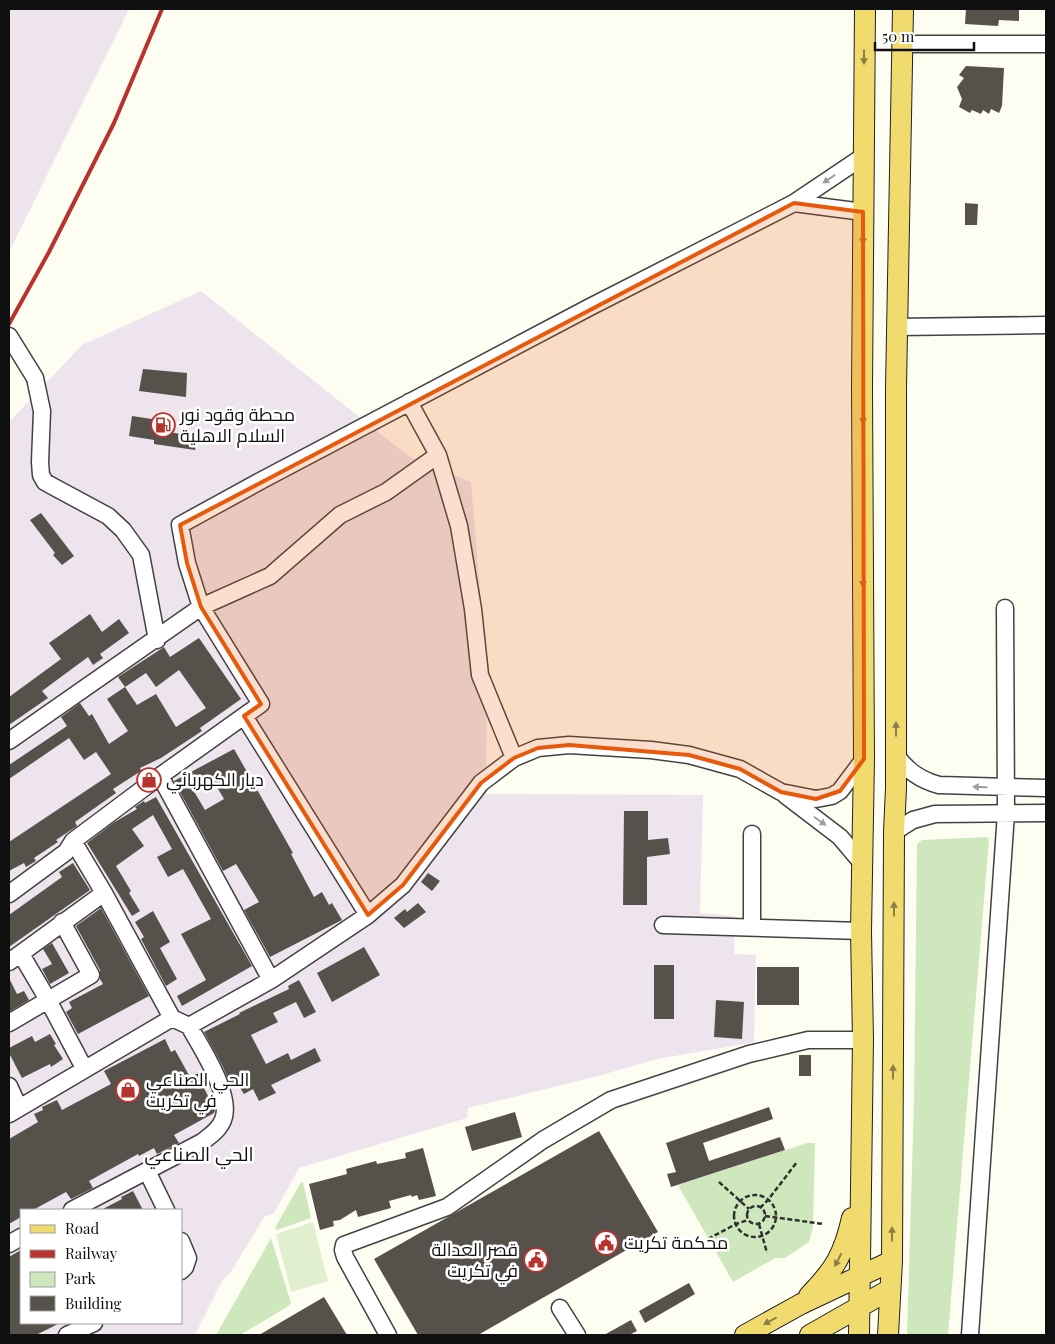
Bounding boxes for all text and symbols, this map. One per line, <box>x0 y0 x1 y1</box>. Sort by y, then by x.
scale bar <box>875 20 974 52</box>
text: 50 m <box>882 26 915 46</box>
one-way arrow <box>860 50 868 66</box>
one-way arrow <box>822 175 836 184</box>
one-way arrow <box>859 230 867 246</box>
place label: محطة وقود نور السلام الاهلية <box>179 402 295 448</box>
one-way arrow <box>859 410 867 426</box>
fuel station icon: محطة وقود نور السلام الاهلية <box>150 412 176 438</box>
one-way arrow <box>859 572 867 588</box>
one-way arrow <box>892 721 900 737</box>
shop icon: ديار الكهربائي <box>136 767 162 793</box>
place label: ديار الكهربائي <box>166 767 264 794</box>
one-way arrow <box>972 783 988 791</box>
one-way arrow <box>813 816 827 826</box>
one-way arrow <box>890 901 898 917</box>
one-way arrow <box>889 1063 897 1079</box>
place label: الحي الصناعي في تكريت <box>146 1067 249 1115</box>
shop icon: الحي الصناعي في تكريت <box>115 1077 141 1103</box>
district label: الحي الصناعي <box>144 1140 254 1169</box>
legend <box>20 1209 182 1324</box>
text: Road <box>65 1218 99 1238</box>
one-way arrow <box>888 1226 896 1242</box>
public building icon: محكمة تكريت <box>593 1230 619 1256</box>
place label: محكمة تكريت <box>624 1230 728 1254</box>
place label: قصر العدالة في تكريت <box>431 1237 518 1285</box>
text: Railway <box>65 1243 118 1263</box>
public building icon: قصر العدالة في تكريت <box>523 1247 549 1273</box>
one-way arrow <box>834 1252 842 1267</box>
text: Park <box>65 1268 97 1288</box>
text: Building <box>65 1293 122 1313</box>
one-way arrow <box>763 1317 776 1326</box>

